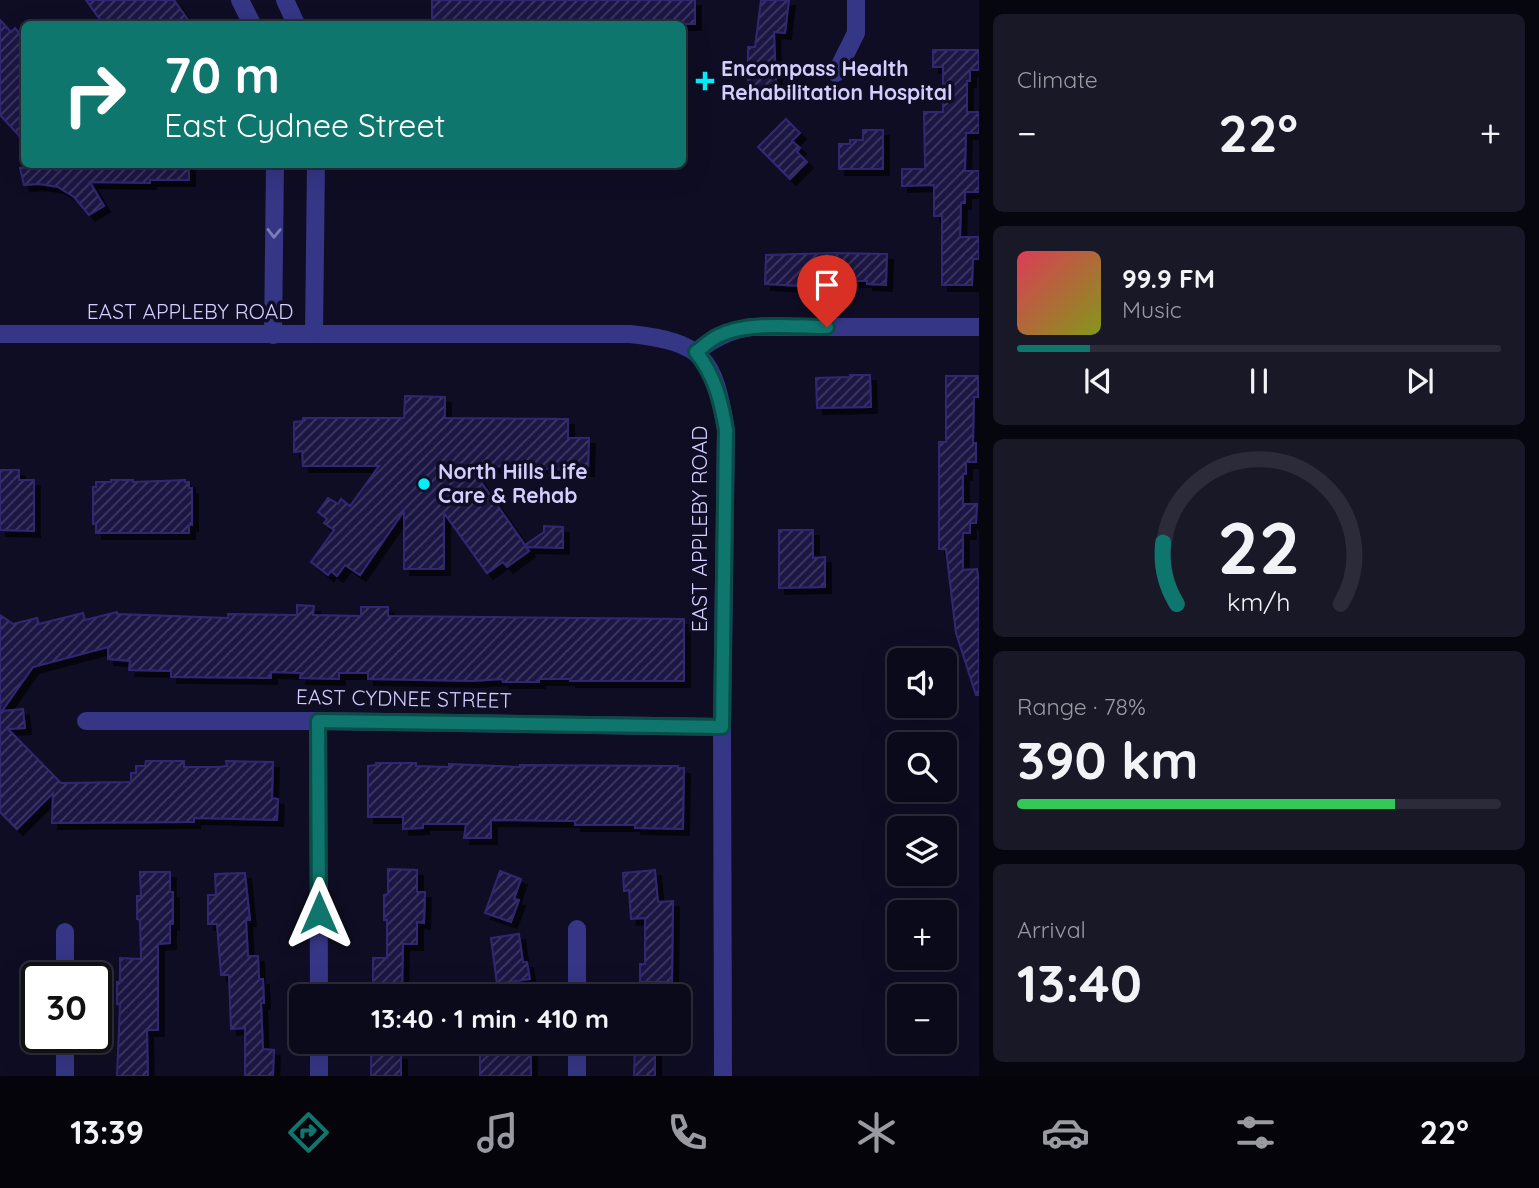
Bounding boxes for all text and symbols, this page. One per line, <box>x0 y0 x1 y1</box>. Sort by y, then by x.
text: 70 m <box>164 44 280 105</box>
icon: right <box>49 49 140 140</box>
place label: Encompass Health Rehabilitation Hospital <box>721 55 953 105</box>
text: Climate <box>1017 65 1098 94</box>
marker: Encompass Health Rehabilitation Hospital <box>695 71 715 91</box>
text: 22° <box>1218 100 1298 165</box>
text: East Cydnee Street <box>164 105 445 145</box>
text: − <box>1017 109 1037 157</box>
text: + <box>1480 109 1501 157</box>
one-way arrow <box>266 228 282 238</box>
pin <box>797 255 857 327</box>
text: 99.9 FM <box>1122 262 1215 295</box>
icon: arrive <box>808 266 846 304</box>
text: Music <box>1122 295 1182 324</box>
street label: EAST APPLEBY ROAD <box>87 298 293 324</box>
icon: previous <box>1079 362 1117 400</box>
icon: pause <box>1240 362 1278 400</box>
icon: next <box>1401 362 1439 400</box>
street label: EAST APPLEBY ROAD <box>686 426 712 632</box>
place label: North Hills Life Care & Rehab <box>438 458 588 508</box>
marker: North Hills Life Care & Rehab <box>416 476 432 492</box>
text: 22 <box>1218 501 1300 592</box>
text: km/h <box>1227 586 1291 617</box>
map controls <box>887 648 957 1054</box>
button: sound <box>887 648 957 718</box>
street label: EAST CYDNEE STREET <box>296 683 512 713</box>
text: Range · 78% <box>1017 692 1146 721</box>
text: 390 km <box>1017 727 1198 792</box>
button: search <box>887 732 957 802</box>
button: layers <box>887 816 957 886</box>
position arrow <box>282 876 356 950</box>
button: + <box>887 900 957 970</box>
text: Arrival <box>1017 915 1086 944</box>
text: 13:40 <box>1017 950 1142 1015</box>
speed limit sign: 30 <box>21 962 112 1053</box>
button: − <box>887 984 957 1054</box>
text: 13:40 · 1 min · 410 m <box>371 1002 609 1035</box>
icon: directions <box>284 1108 333 1157</box>
icon: music <box>473 1108 522 1157</box>
icon: phone <box>663 1108 712 1157</box>
icon: climate <box>852 1108 901 1157</box>
icon: car <box>1041 1108 1090 1157</box>
icon: filters <box>1231 1108 1280 1157</box>
text: 13:39 <box>70 1112 144 1152</box>
text: 22° <box>1420 1112 1469 1152</box>

